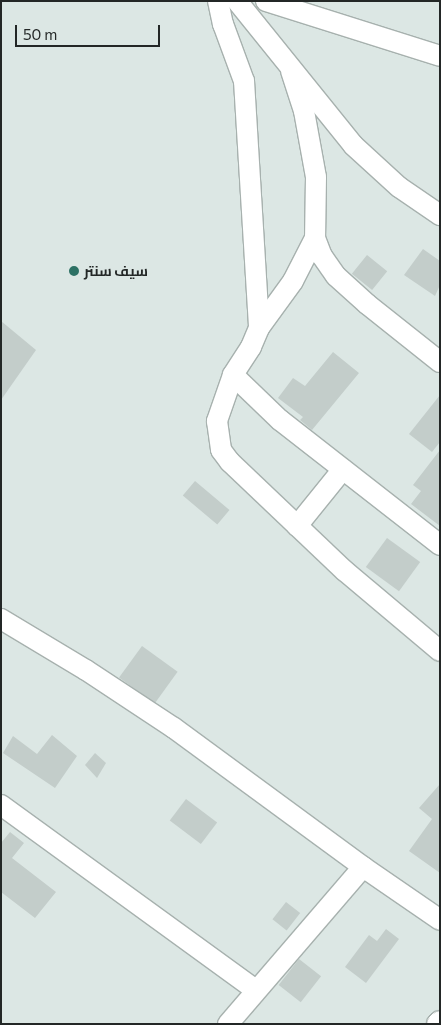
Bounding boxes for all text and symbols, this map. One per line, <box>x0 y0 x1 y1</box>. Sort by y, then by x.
scale bar <box>18 15 162 47</box>
text: 50 m <box>23 25 57 43</box>
place label: سيف سنتر <box>84 263 148 279</box>
marker: سيف سنتر <box>68 265 80 277</box>

